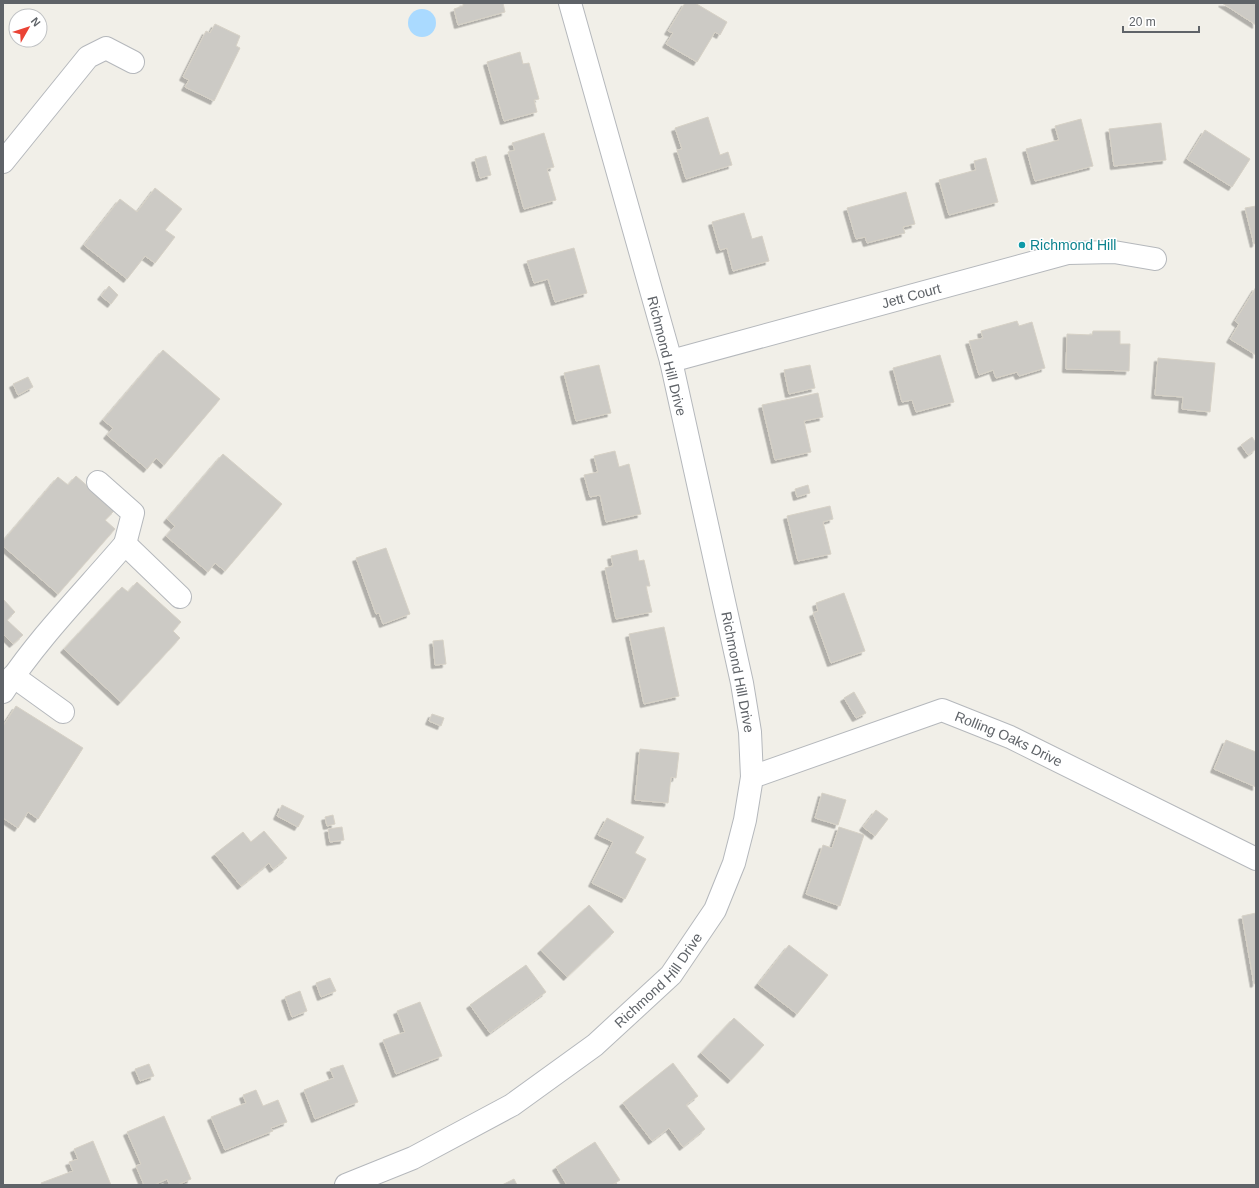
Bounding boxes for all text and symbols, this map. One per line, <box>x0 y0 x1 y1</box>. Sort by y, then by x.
north arrow <box>8 8 48 48</box>
scale bar <box>1123 8 1199 34</box>
text: N <box>29 15 43 29</box>
text: 20 m <box>1129 15 1156 29</box>
place label: Richmond Hill <box>1030 237 1116 253</box>
marker: Richmond Hill <box>1017 240 1027 250</box>
street label: Jett Court <box>880 280 943 311</box>
street label: Richmond Hill Drive <box>644 294 690 418</box>
street label: Richmond Hill Drive <box>718 610 758 734</box>
street label: Rolling Oaks Drive <box>953 708 1065 770</box>
street label: Richmond Hill Drive <box>611 930 705 1031</box>

